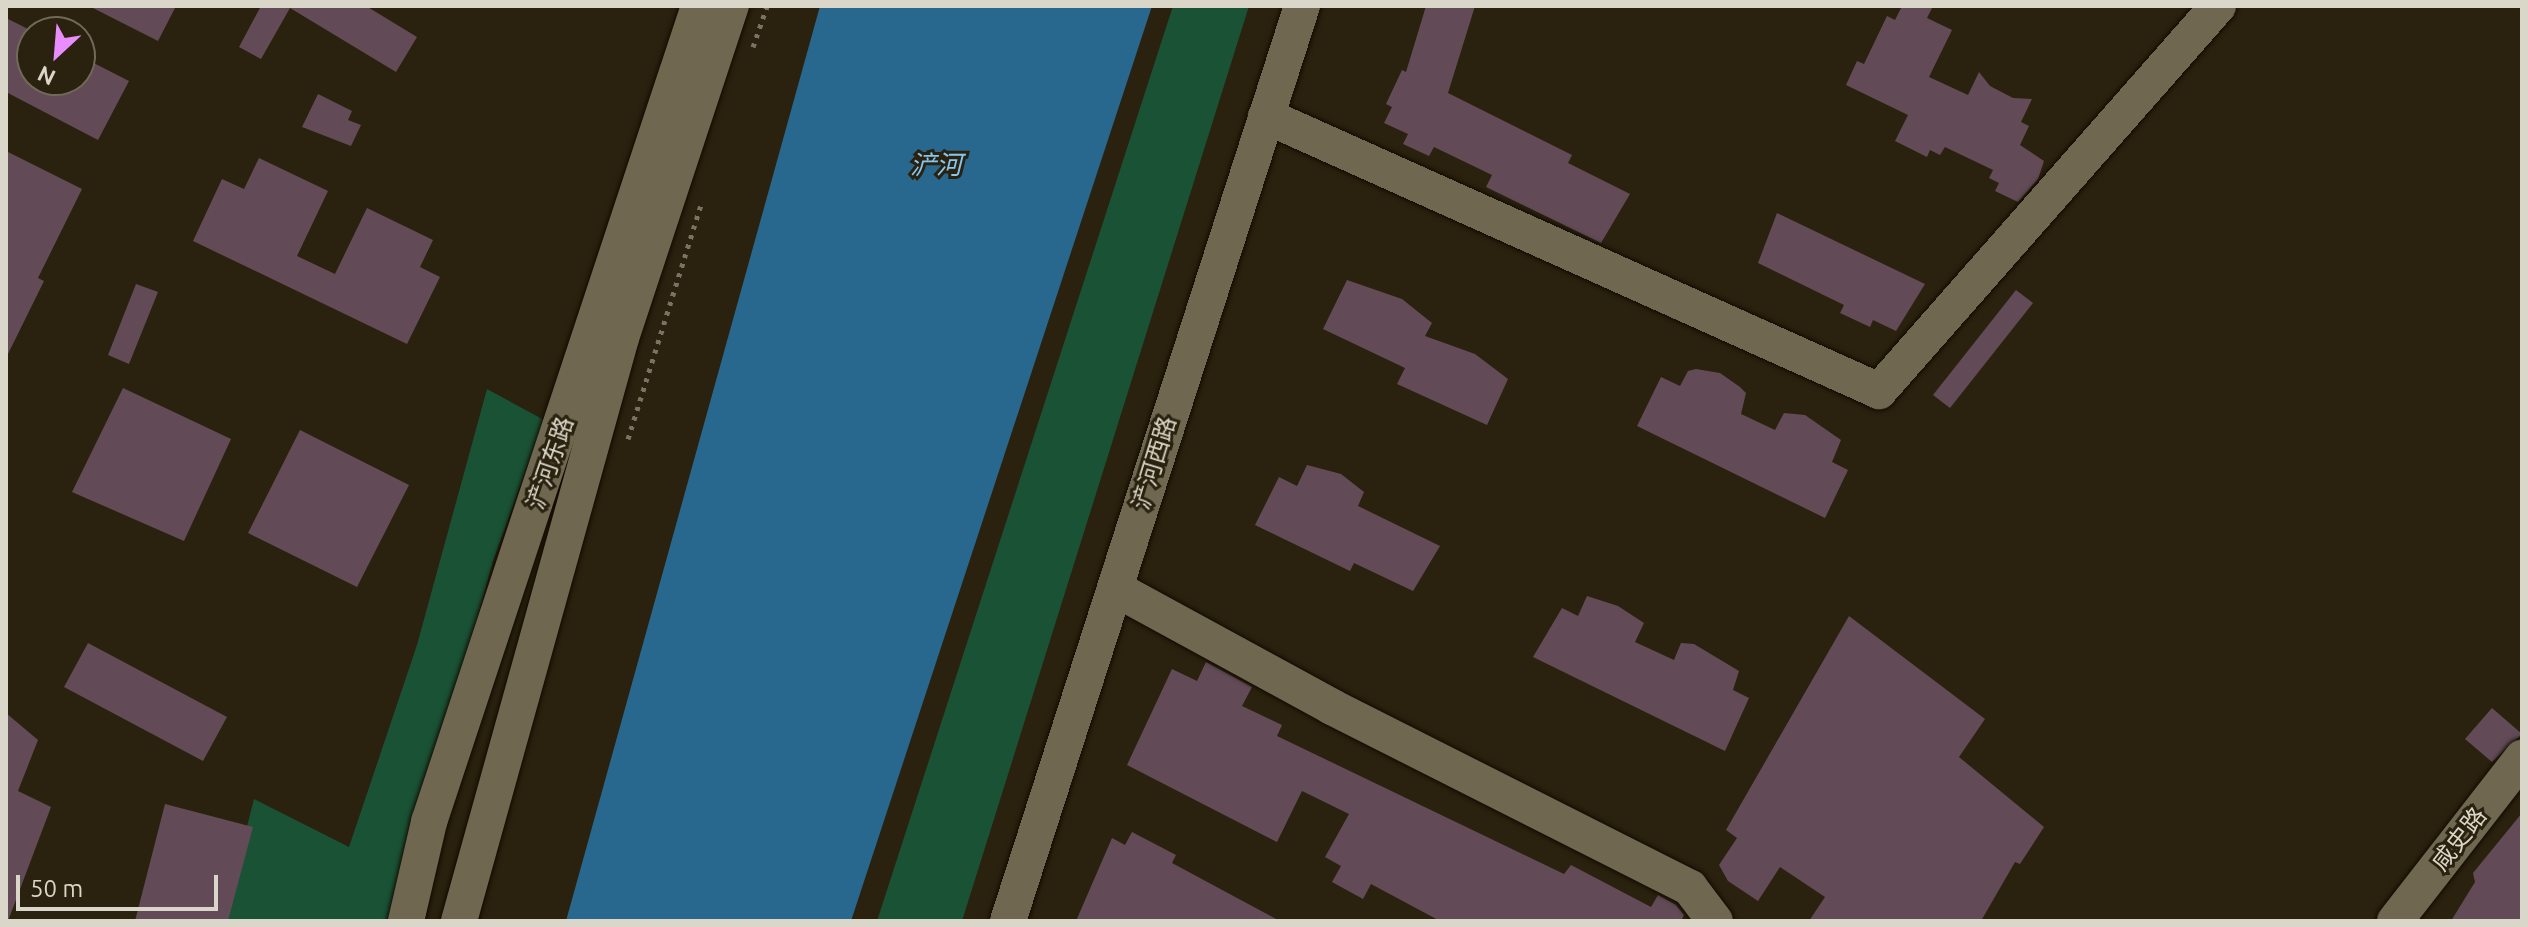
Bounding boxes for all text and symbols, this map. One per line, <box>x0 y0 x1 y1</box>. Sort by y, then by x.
north arrow <box>16 16 96 96</box>
text: N <box>33 61 59 91</box>
water label: 浐河 <box>910 149 962 181</box>
street label: 浐河东路 <box>521 413 579 513</box>
street label: 浐河西路 <box>1126 413 1182 513</box>
street label: 咸史路 <box>2425 802 2493 876</box>
scale bar <box>20 859 222 909</box>
text: 50 m <box>30 875 83 902</box>

